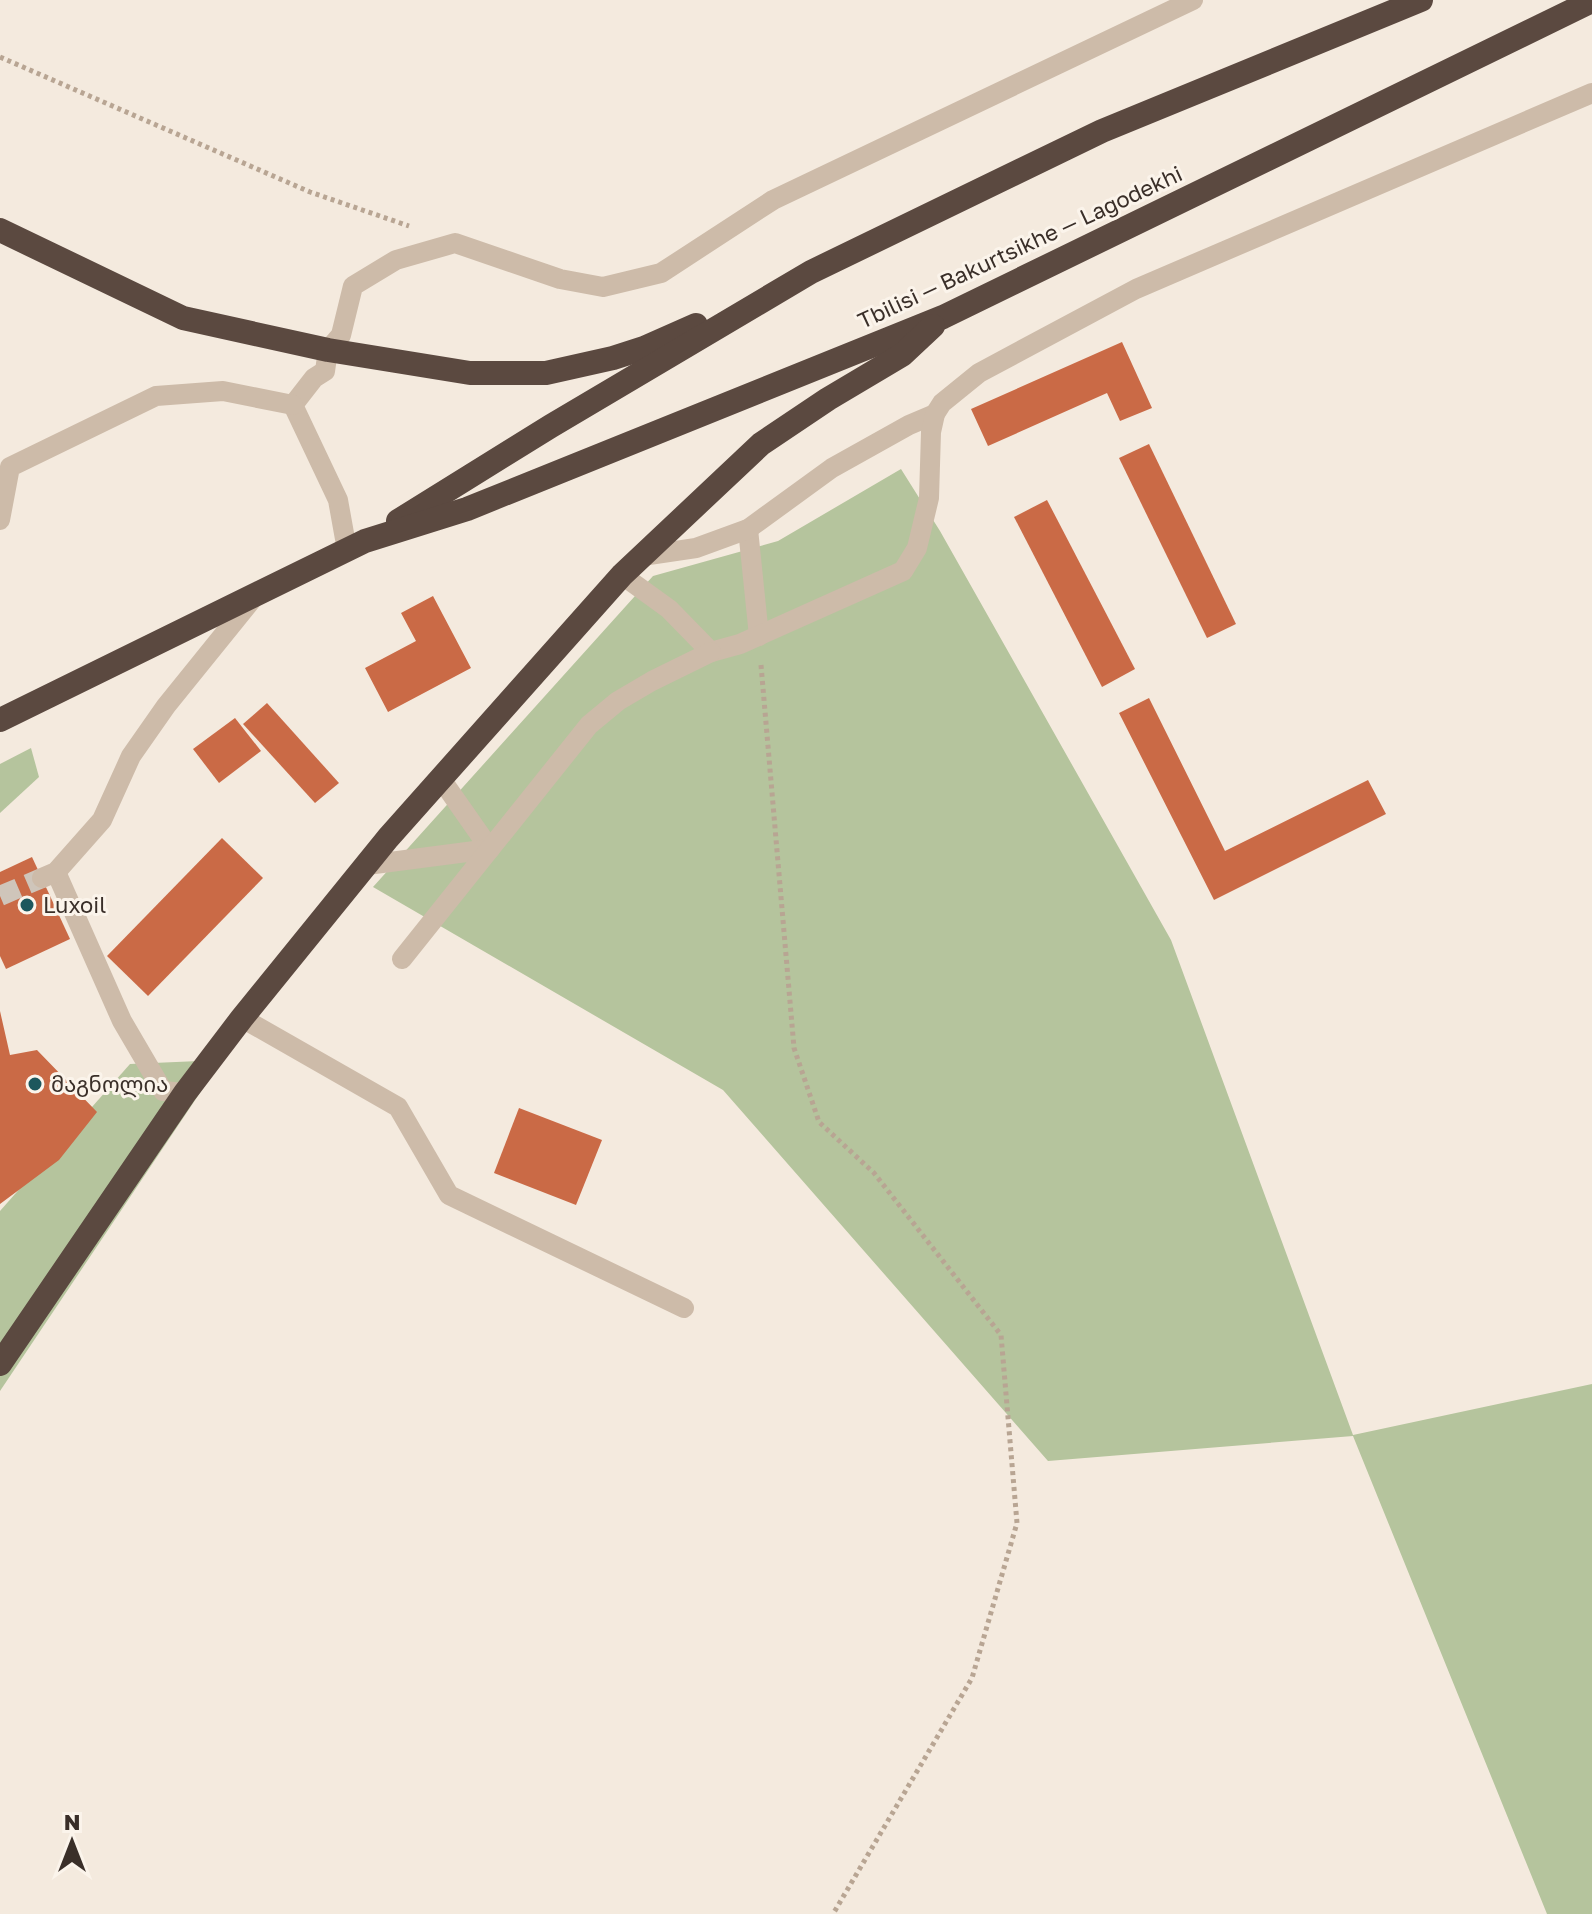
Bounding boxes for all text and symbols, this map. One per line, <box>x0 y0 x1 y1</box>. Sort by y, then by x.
street label: Tbilisi — Bakurtsikhe — Lagodekhi <box>853 159 1186 334</box>
place label: Luxoil <box>43 891 106 918</box>
marker: Luxoil <box>18 896 36 914</box>
place label: მაგნოლია <box>51 1070 168 1098</box>
marker: მაგნოლია <box>26 1075 44 1093</box>
north arrow <box>32 1802 112 1882</box>
text: N <box>64 1808 80 1835</box>

